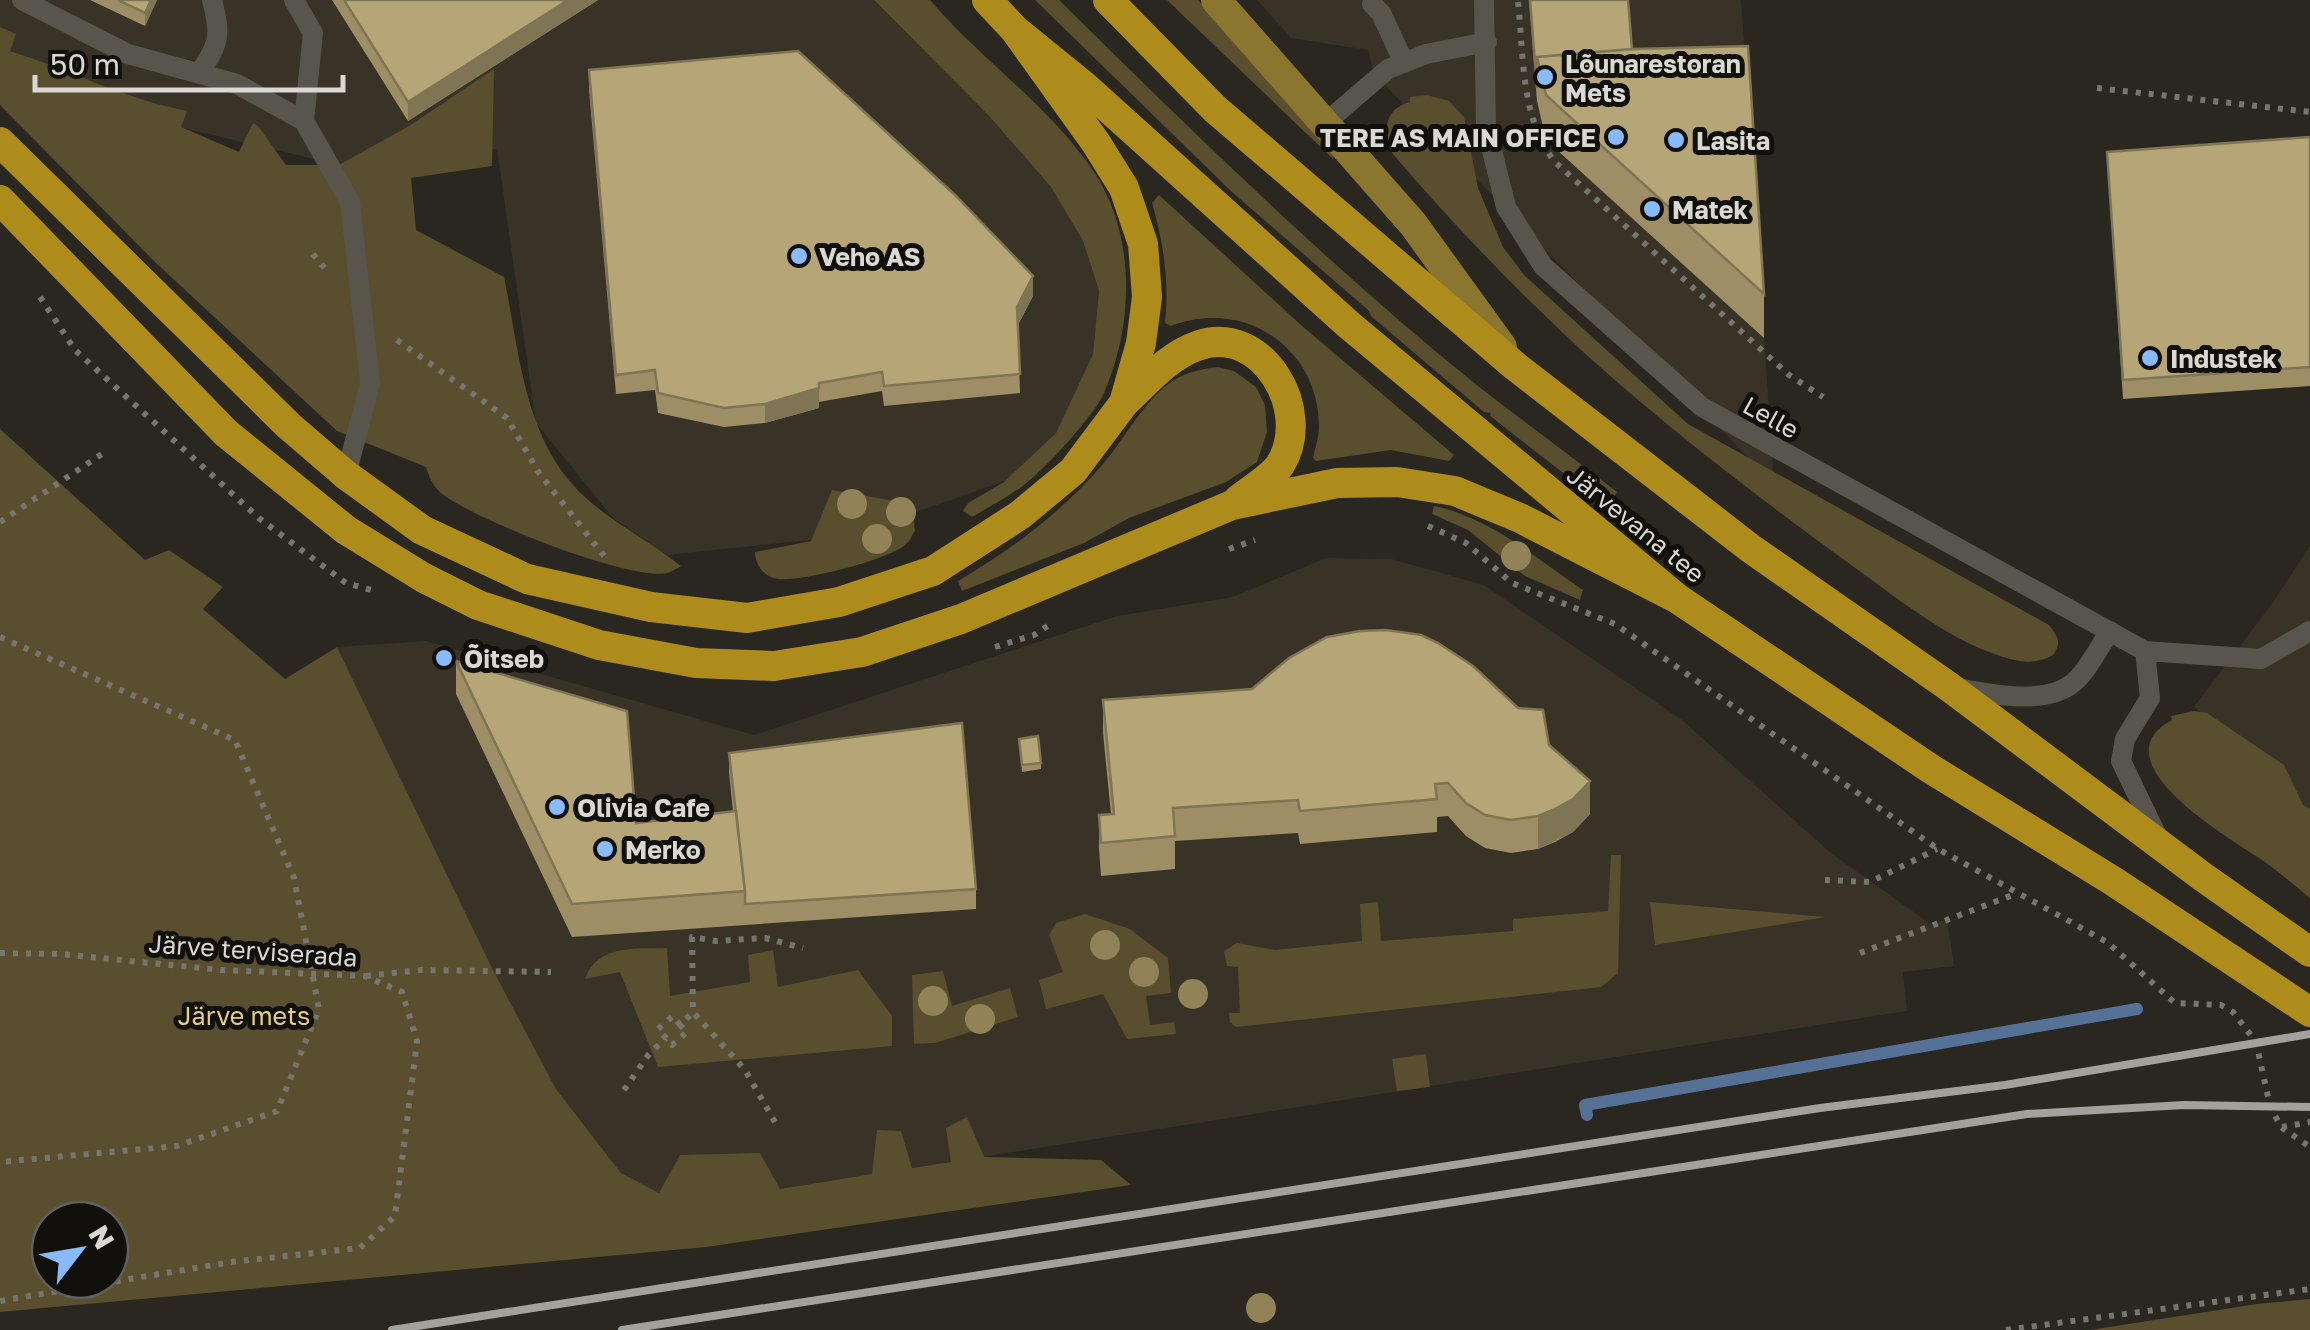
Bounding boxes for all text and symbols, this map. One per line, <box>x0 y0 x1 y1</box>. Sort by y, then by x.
scale bar <box>35 30 342 92</box>
text: 50 m <box>50 46 120 82</box>
place label: Lõunarestoran Mets <box>1565 48 1741 108</box>
marker: Lõunarestoran Mets <box>1534 66 1556 88</box>
place label: TERE AS MAIN OFFICE <box>1320 122 1596 153</box>
place label: Lasita <box>1696 125 1770 156</box>
marker: TERE AS MAIN OFFICE <box>1605 126 1627 148</box>
marker: Lasita <box>1665 129 1687 151</box>
place label: Matek <box>1672 194 1748 225</box>
marker: Matek <box>1641 198 1663 220</box>
place label: Veho AS <box>819 241 921 272</box>
marker: Veho AS <box>788 245 810 267</box>
place label: Industek <box>2170 343 2277 374</box>
marker: Industek <box>2139 347 2161 369</box>
street label: Lelle <box>1738 389 1804 445</box>
street label: Järvevana tee <box>1561 459 1711 589</box>
place label: Õitseb <box>464 643 544 674</box>
marker: Õitseb <box>433 647 455 669</box>
place label: Olivia Cafe <box>577 792 710 823</box>
marker: Olivia Cafe <box>546 796 568 818</box>
place label: Merko <box>625 834 701 865</box>
marker: Merko <box>594 838 616 860</box>
street label: Järve terviserada <box>148 927 358 973</box>
park label: Järve mets <box>178 1000 310 1031</box>
north arrow <box>30 1200 130 1300</box>
text: N <box>82 1219 121 1254</box>

